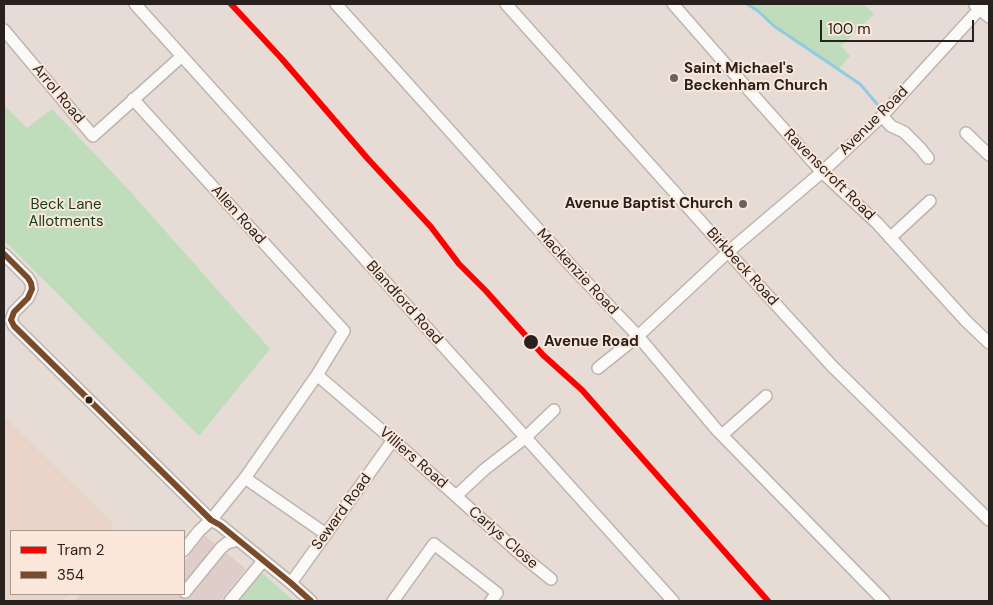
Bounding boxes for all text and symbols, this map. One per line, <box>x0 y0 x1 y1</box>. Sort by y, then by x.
scale bar <box>823 10 977 42</box>
text: 100 m <box>828 19 871 39</box>
place label: Saint Michael's Beckenham Church <box>684 60 828 95</box>
street label: Arrol Road <box>28 61 88 127</box>
marker: Saint Michael's Beckenham Church <box>668 72 680 84</box>
street label: Avenue Road <box>836 83 912 159</box>
street label: Ravenscroft Road <box>780 126 878 224</box>
street label: Allen Road <box>207 182 269 248</box>
place label: Avenue Baptist Church <box>565 195 733 213</box>
park label: Beck Lane Allotments <box>28 196 104 231</box>
marker: Avenue Baptist Church <box>737 198 749 210</box>
street label: Birkbeck Road <box>702 224 782 310</box>
street label: Mackenzie Road <box>532 225 622 319</box>
street label: Blandford Road <box>362 258 446 348</box>
marker: Avenue Road <box>522 333 540 351</box>
place label: Avenue Road <box>544 333 639 351</box>
unlabelled marker <box>84 395 94 405</box>
street label: Villiers Road <box>375 424 451 492</box>
street label: Seward Road <box>308 470 376 554</box>
street label: Carlys Close <box>465 503 541 573</box>
legend <box>10 530 185 595</box>
text: Tram 2 <box>57 540 104 560</box>
text: 354 <box>57 565 84 585</box>

